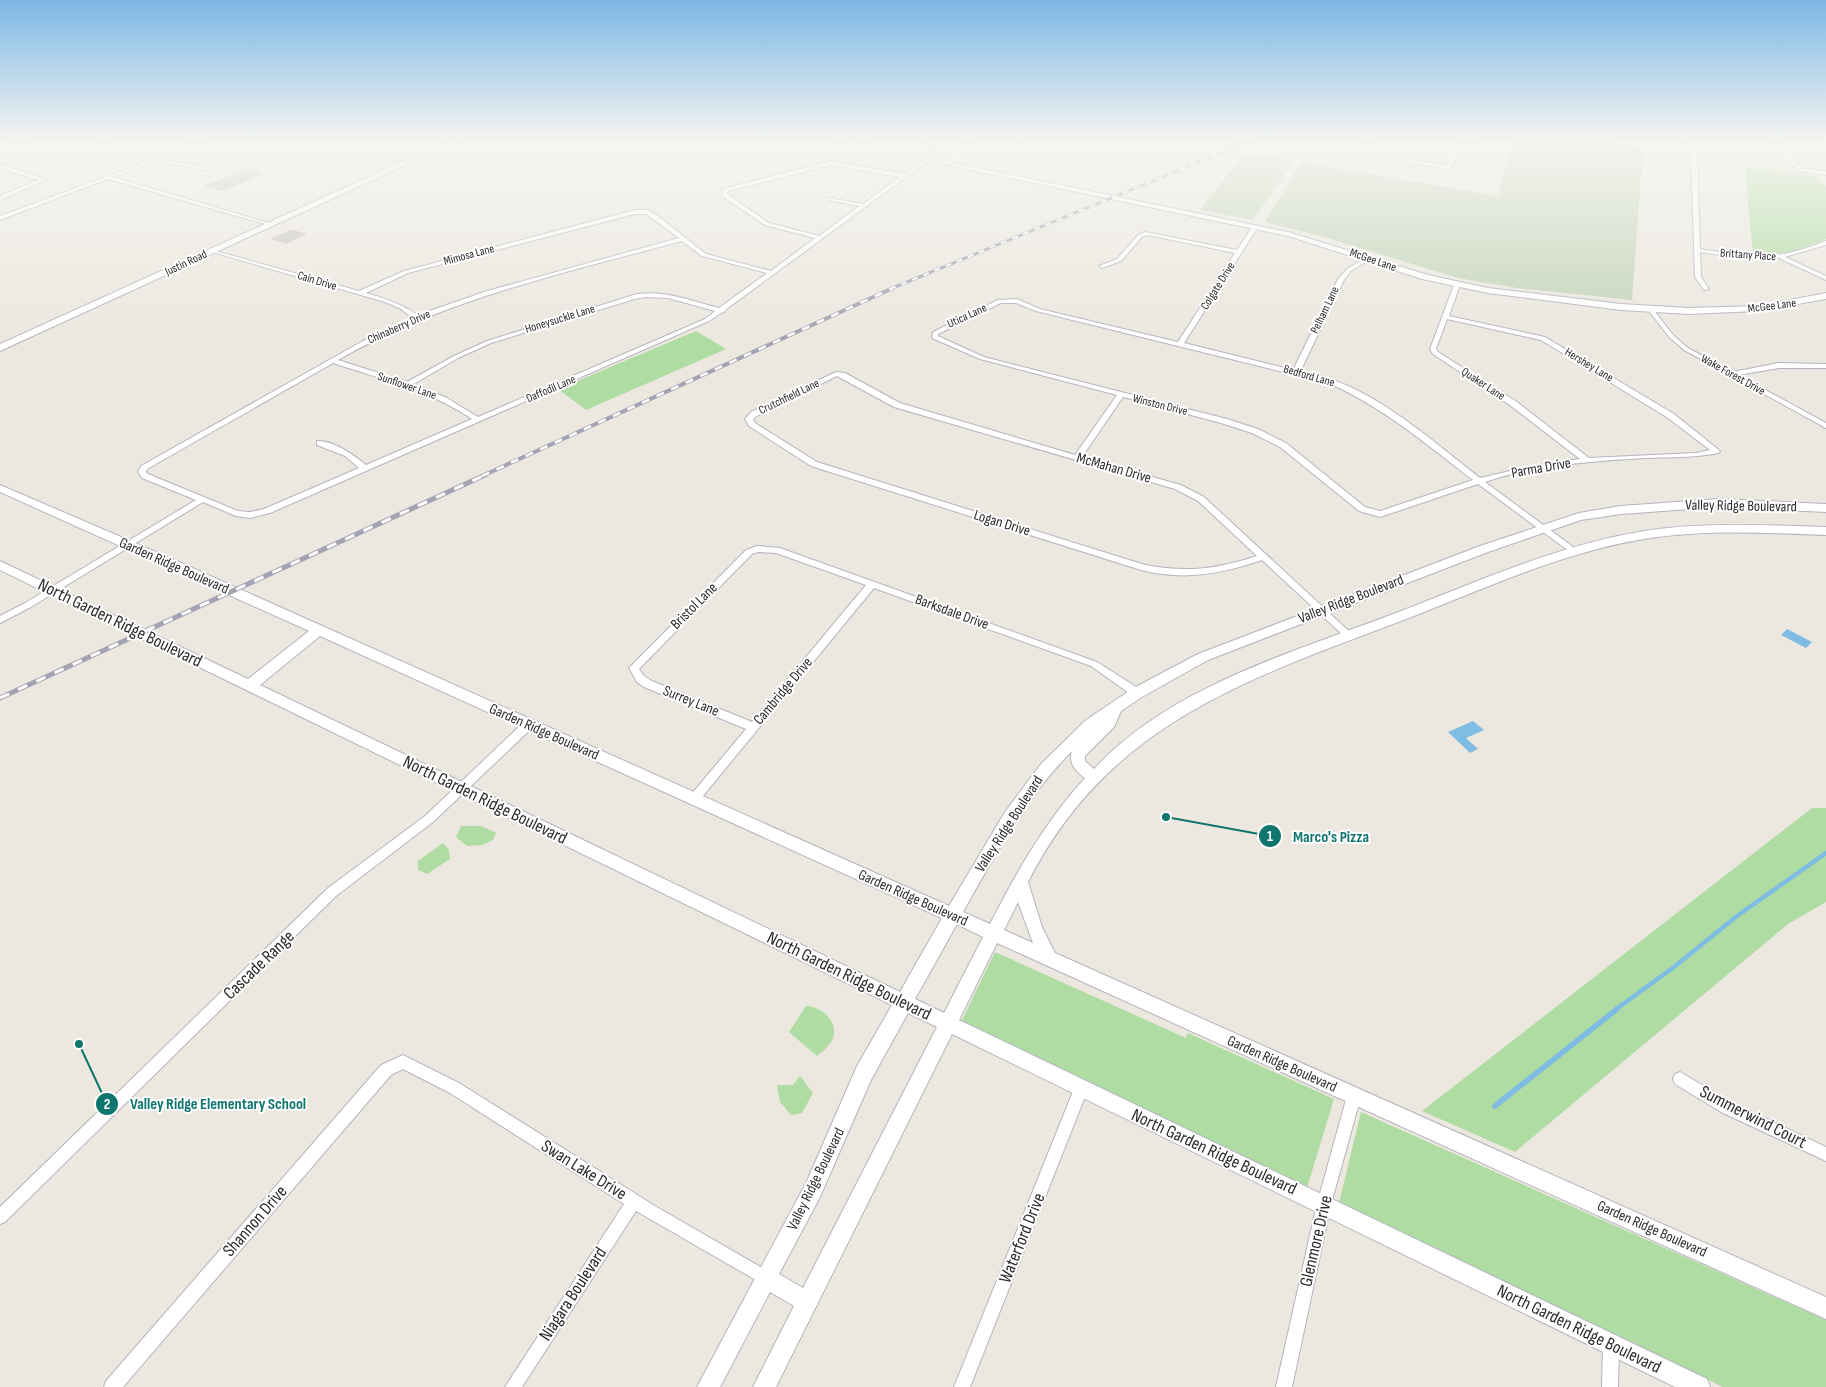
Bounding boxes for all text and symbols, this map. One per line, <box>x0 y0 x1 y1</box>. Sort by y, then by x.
street label: Mimosa Lane <box>442 241 496 269</box>
street label: McGee Lane <box>1348 245 1399 275</box>
street label: Brittany Place <box>1720 246 1777 264</box>
street label: Justin Road <box>162 247 209 280</box>
street label: Colgate Drive <box>1197 259 1239 313</box>
street label: Cain Drive <box>295 268 339 294</box>
street label: Pelham Lane <box>1307 284 1343 336</box>
street label: McGee Lane <box>1747 296 1797 316</box>
street label: Utica Lane <box>945 300 989 332</box>
street label: Honeysuckle Lane <box>523 301 597 337</box>
street label: Chinaberry Drive <box>365 306 433 348</box>
street label: Hershey Lane <box>1562 345 1616 385</box>
street label: Wake Forest Drive <box>1698 351 1768 399</box>
street label: Bedford Lane <box>1282 362 1336 390</box>
street label: Quaker Lane <box>1458 364 1508 404</box>
street label: Sunflower Lane <box>376 369 439 403</box>
street label: Daffodil Lane <box>524 372 578 406</box>
street label: Crutchfield Lane <box>756 376 822 418</box>
street label: Winston Drive <box>1131 391 1189 419</box>
street label: McMahan Drive <box>1074 448 1154 488</box>
street label: Parma Drive <box>1510 453 1572 483</box>
street label: Valley Ridge Boulevard <box>1685 496 1797 516</box>
street label: Logan Drive <box>971 505 1033 541</box>
street label: Garden Ridge Boulevard <box>116 533 232 599</box>
street label: Valley Ridge Boulevard <box>1295 570 1407 628</box>
street label: North Garden Ridge Boulevard <box>35 574 205 672</box>
street label: Bristol Lane <box>666 578 722 634</box>
street label: Barksdale Drive <box>913 590 991 634</box>
street label: Cambridge Drive <box>749 653 817 729</box>
street label: Surrey Lane <box>660 681 722 721</box>
street label: Garden Ridge Boulevard <box>486 699 602 765</box>
street label: North Garden Ridge Boulevard <box>400 751 570 849</box>
street label: Valley Ridge Boulevard <box>971 772 1047 876</box>
callout: Marco's Pizza <box>1258 821 1379 852</box>
text: 1 <box>1267 827 1273 846</box>
text: Marco's Pizza <box>1293 828 1369 847</box>
street label: Garden Ridge Boulevard <box>855 865 971 931</box>
street label: Cascade Range <box>219 926 299 1004</box>
street label: North Garden Ridge Boulevard <box>764 927 934 1025</box>
street label: Garden Ridge Boulevard <box>1224 1031 1340 1097</box>
street label: Summerwind Court <box>1696 1081 1810 1153</box>
callout: Valley Ridge Elementary School <box>94 1088 316 1119</box>
text: 2 <box>104 1095 110 1114</box>
text: Valley Ridge Elementary School <box>130 1095 306 1114</box>
street label: North Garden Ridge Boulevard <box>1128 1104 1300 1200</box>
street label: Valley Ridge Boulevard <box>783 1125 849 1233</box>
street label: Swan Lake Drive <box>537 1135 631 1205</box>
street label: Shannon Drive <box>218 1181 292 1261</box>
street label: Waterford Drive <box>994 1190 1050 1286</box>
street label: Glenmore Drive <box>1295 1193 1337 1289</box>
street label: Garden Ridge Boulevard <box>1594 1196 1710 1262</box>
street label: Niagara Boulevard <box>535 1243 611 1345</box>
street label: North Garden Ridge Boulevard <box>1494 1280 1664 1378</box>

